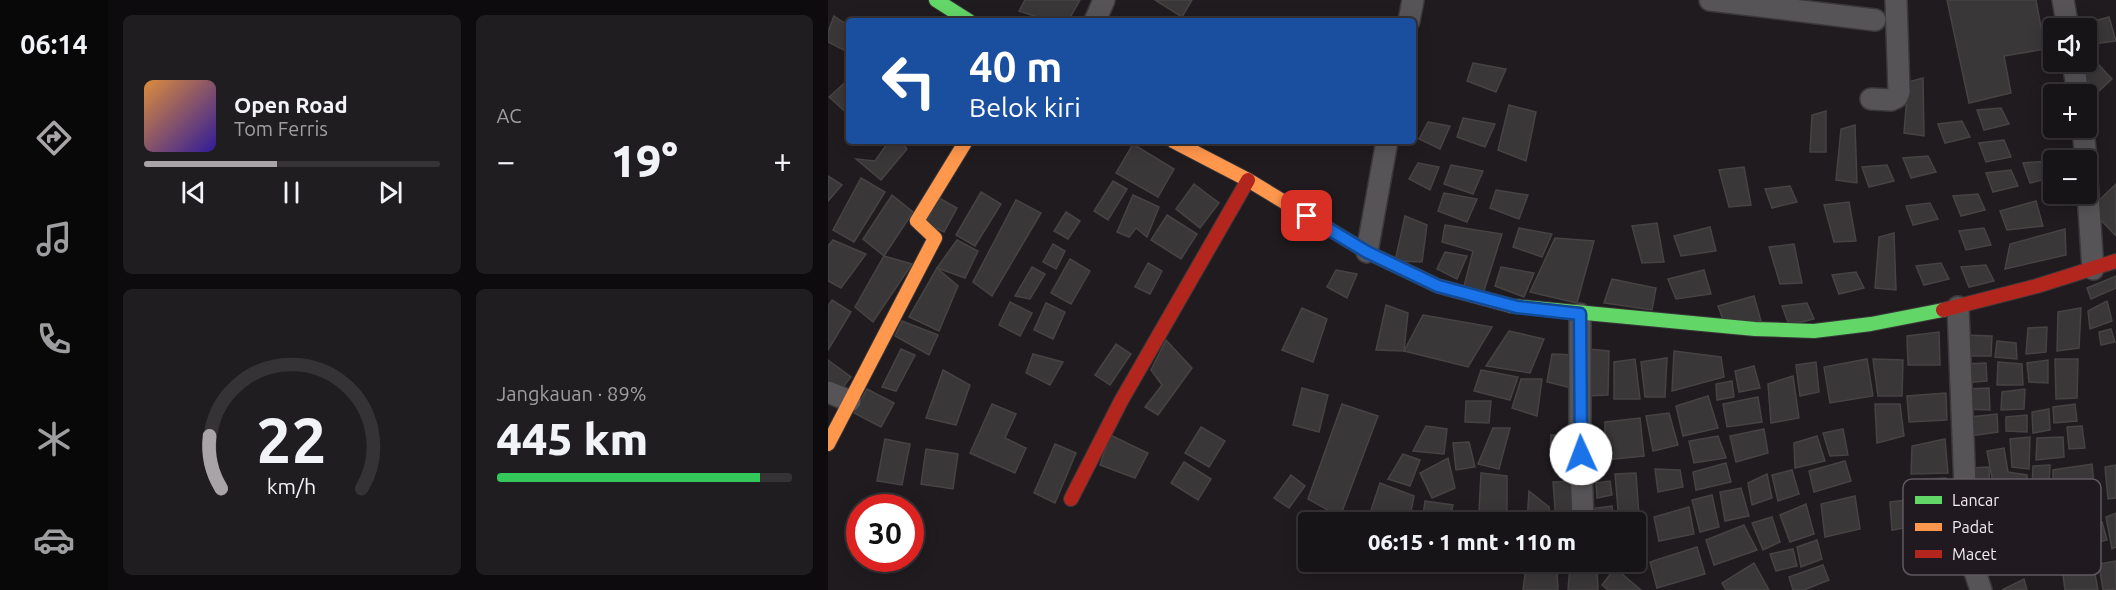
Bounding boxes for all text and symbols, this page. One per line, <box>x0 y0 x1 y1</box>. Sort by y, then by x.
map controls <box>2043 18 2097 204</box>
button: sound <box>2043 18 2097 72</box>
text: 06:14 <box>20 29 88 59</box>
icon: left <box>870 42 948 120</box>
text: 40 m <box>969 43 1063 90</box>
button: + <box>2043 84 2097 138</box>
text: Open Road <box>234 92 348 117</box>
text: Belok kiri <box>969 92 1081 122</box>
text: AC <box>497 104 522 127</box>
icon: directions <box>33 117 75 159</box>
text: Tom Ferris <box>234 117 328 140</box>
text: 19° <box>611 135 678 186</box>
text: − <box>497 142 515 179</box>
text: + <box>773 142 792 179</box>
button: − <box>2043 150 2097 204</box>
icon: previous <box>177 176 210 209</box>
icon: pause <box>275 176 308 209</box>
icon: next <box>374 176 407 209</box>
pin <box>1281 190 1332 241</box>
icon: arrive <box>1290 199 1323 232</box>
icon: music <box>33 218 75 260</box>
icon: phone <box>33 318 75 360</box>
text: Jangkauan · 89% <box>497 382 646 405</box>
text: 22 <box>257 405 327 475</box>
text: 445 km <box>497 413 648 464</box>
icon: climate <box>33 418 75 460</box>
position arrow <box>1549 422 1613 486</box>
text: km/h <box>267 474 316 498</box>
legend <box>1903 479 2101 575</box>
text: Lancar <box>1952 491 1999 509</box>
speed limit sign: 30 <box>846 494 924 572</box>
text: Padat <box>1952 518 1994 536</box>
icon: car <box>33 519 75 561</box>
text: 06:15 · 1 mnt · 110 m <box>1368 529 1576 554</box>
text: Macet <box>1952 545 1997 563</box>

